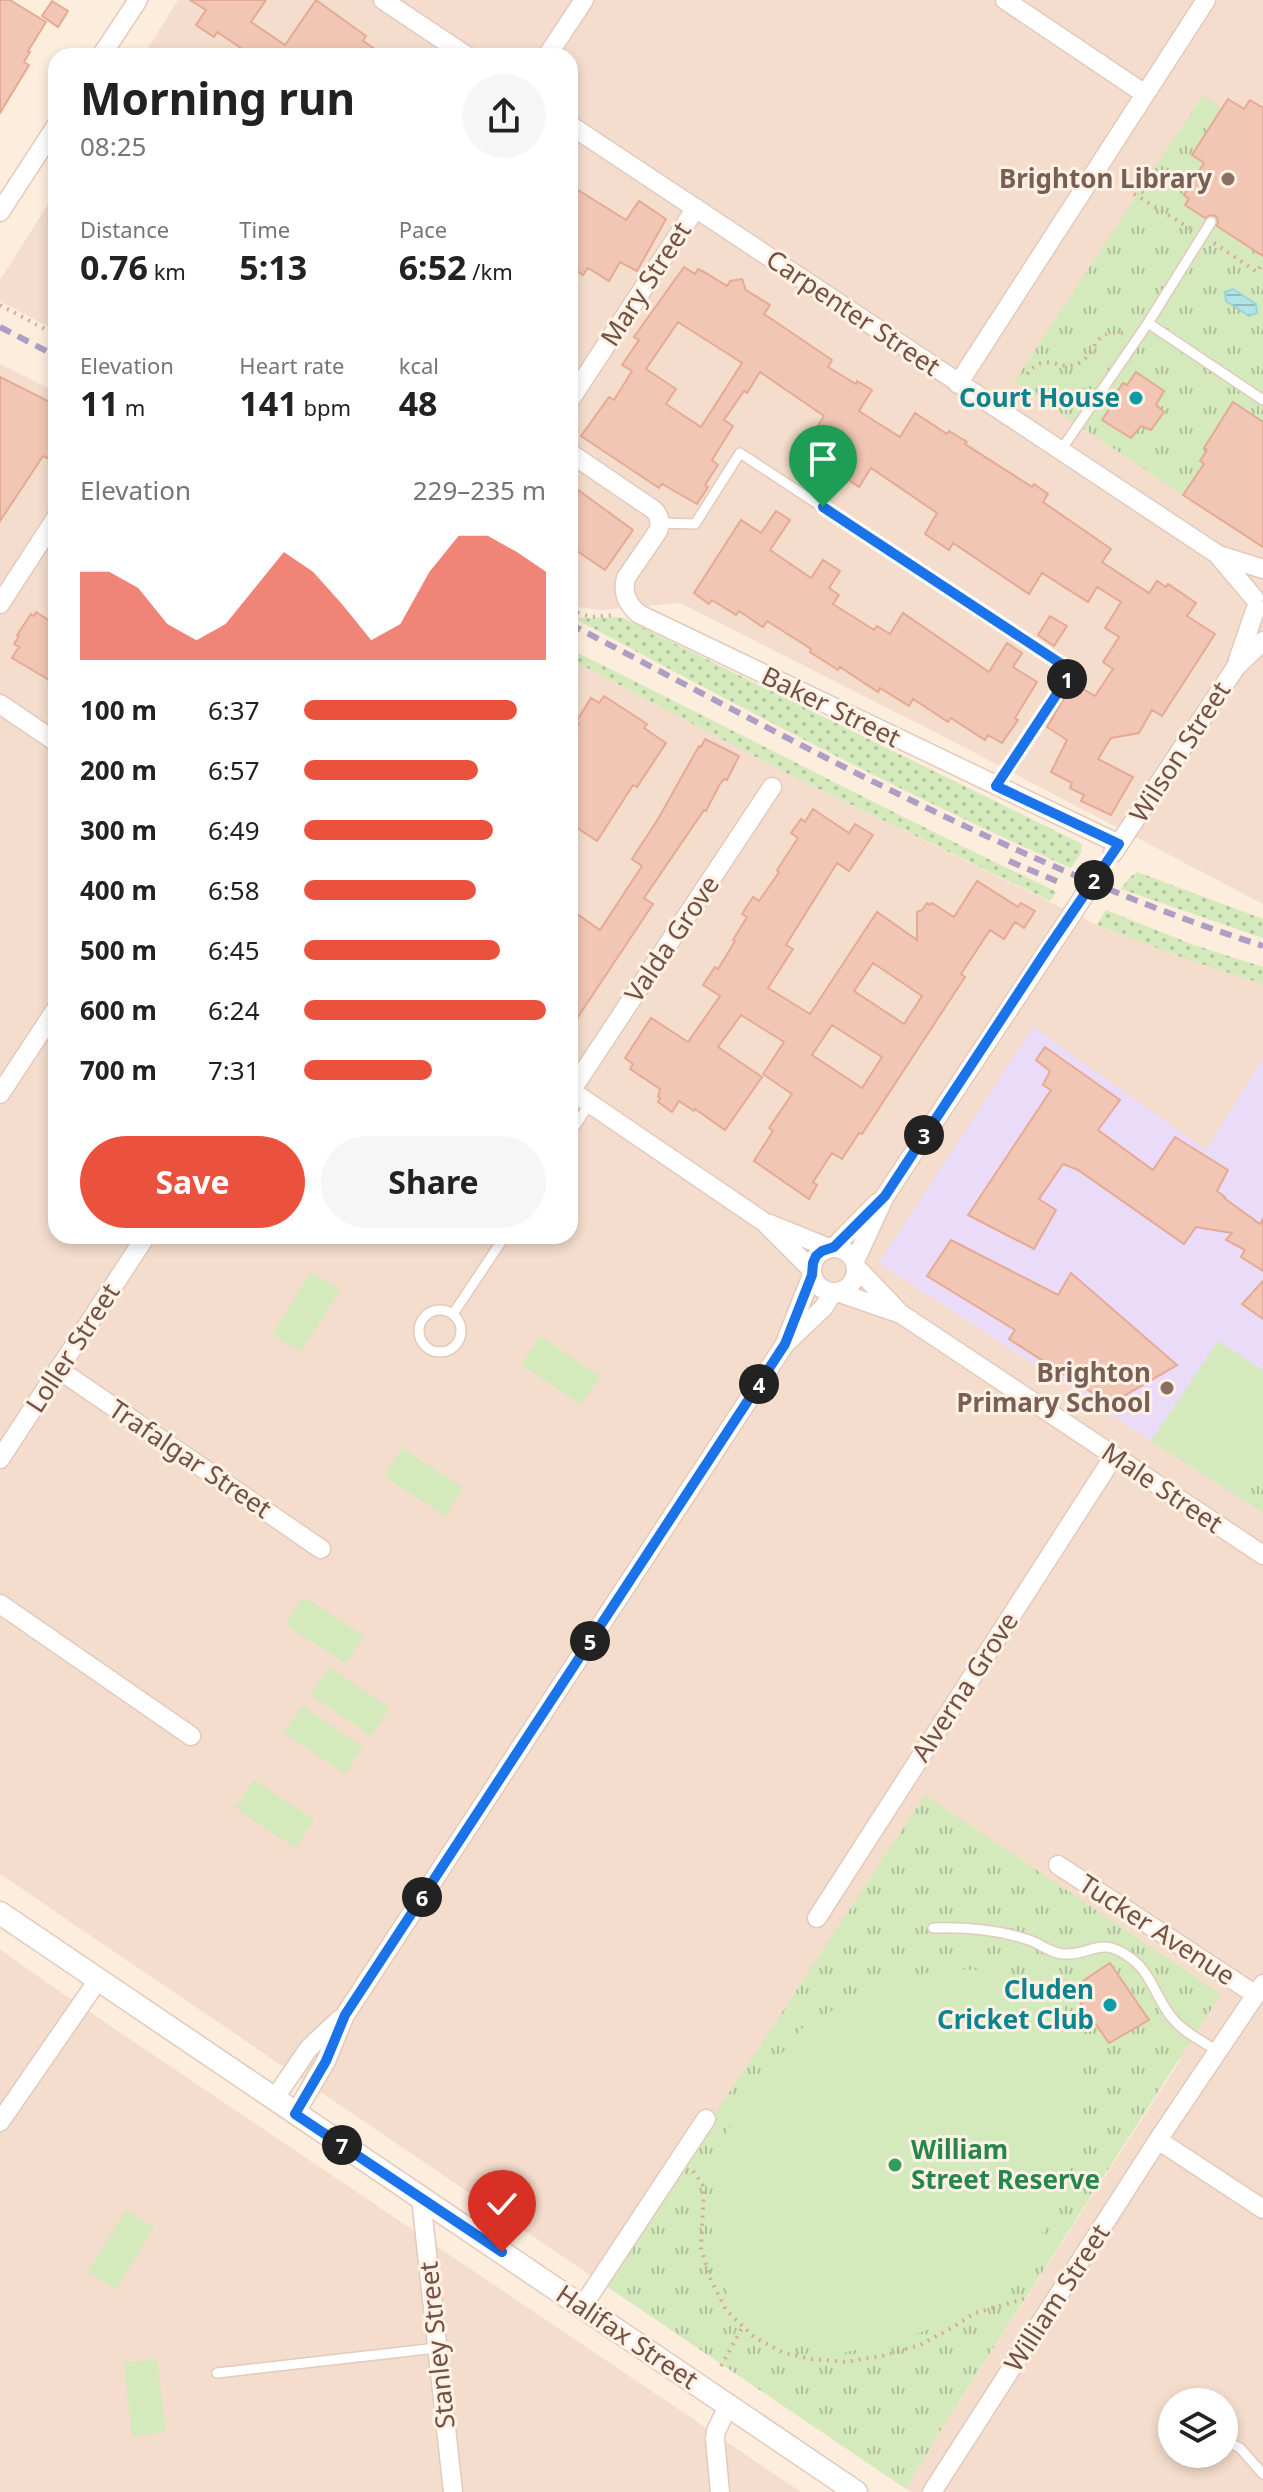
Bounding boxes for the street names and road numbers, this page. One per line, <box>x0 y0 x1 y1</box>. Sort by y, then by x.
street label: Mary Street <box>592 214 699 353</box>
street label: Carpenter Street <box>760 241 948 384</box>
street label: Baker Street <box>756 657 907 755</box>
street label: Wilson Street <box>1120 674 1238 829</box>
street label: Valda Grove <box>615 868 727 1009</box>
street label: Loller Street <box>17 1276 127 1419</box>
street label: Trafalgar Street <box>102 1390 279 1526</box>
street label: Male Street <box>1095 1433 1230 1541</box>
street label: Alverna Grove <box>902 1605 1026 1768</box>
street label: Tucker Avenue <box>1073 1865 1242 1993</box>
street label: William Street <box>995 2217 1117 2378</box>
street label: Stanley Street <box>409 2260 463 2430</box>
street label: Halifax Street <box>550 2275 706 2397</box>

